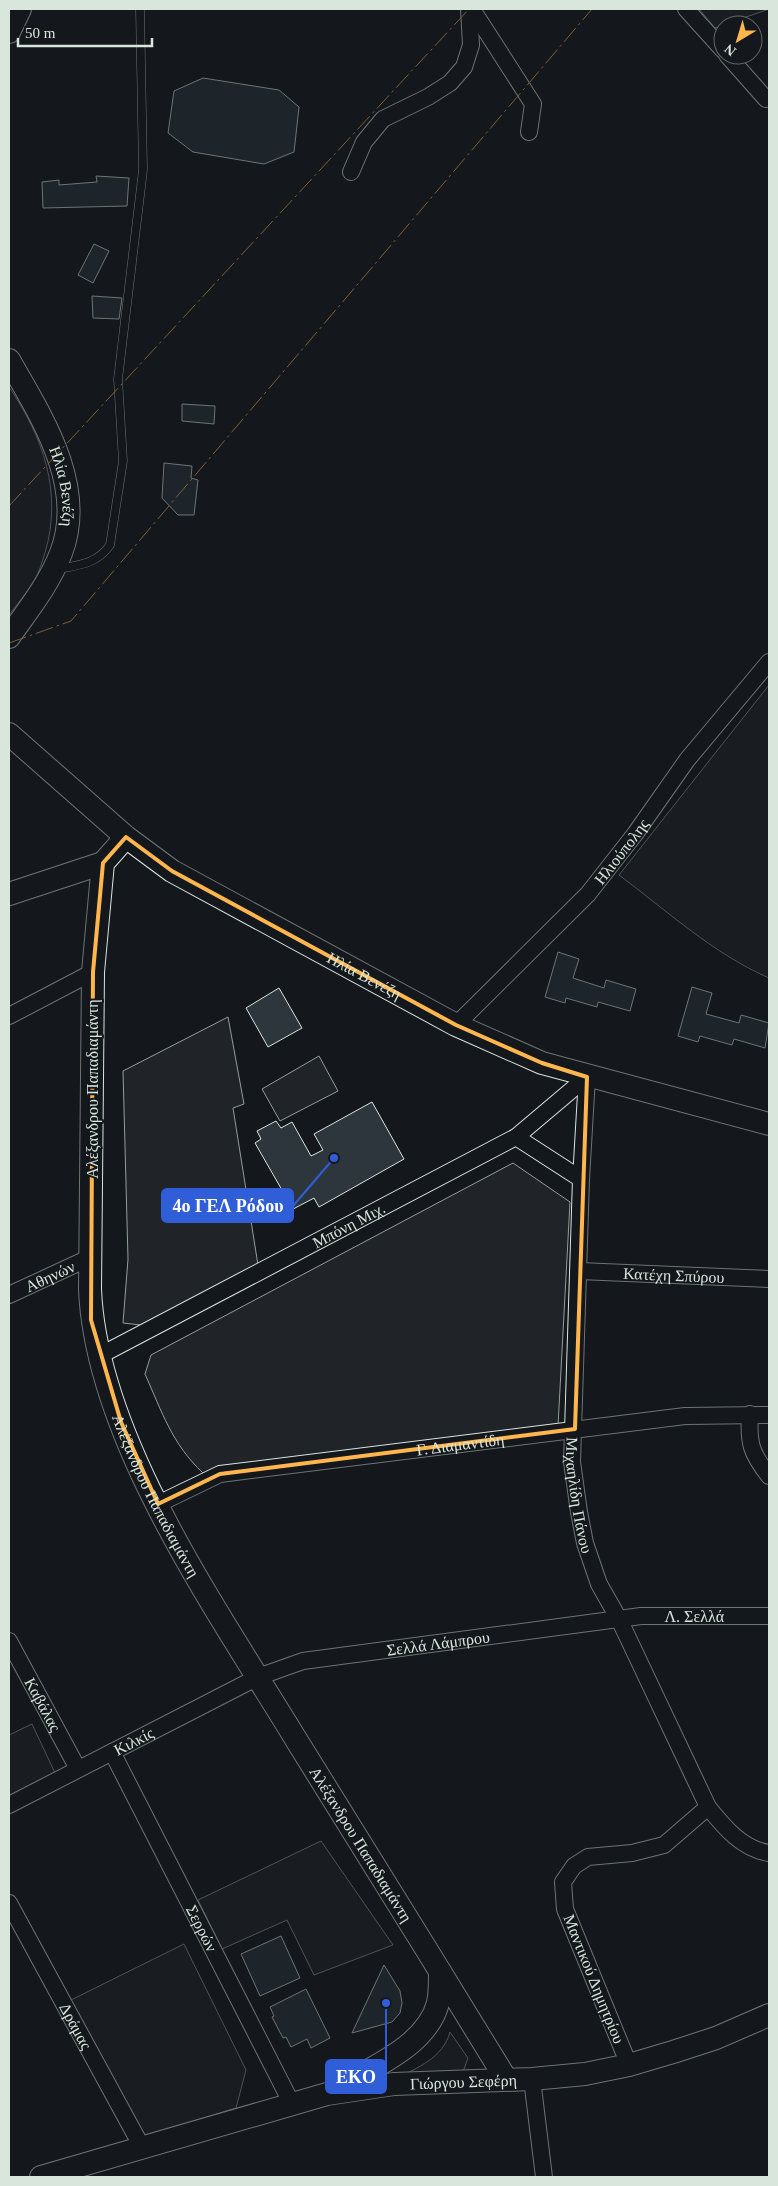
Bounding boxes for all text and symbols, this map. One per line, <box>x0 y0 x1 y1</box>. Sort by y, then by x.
scale bar <box>18 15 151 47</box>
north arrow <box>713 15 763 65</box>
text: 50 m <box>25 25 56 41</box>
text: N <box>722 41 739 59</box>
street label: Ηλία Βενέζη <box>47 444 77 527</box>
street label: Ηλιούπολης <box>591 815 652 887</box>
street label: Ηλία Βενέζη <box>324 948 404 1003</box>
street label: Αλέξανδρου Παπαδιαμάντη <box>84 999 102 1179</box>
callout: 4ο ΓΕΛ Ρόδου <box>162 1189 293 1222</box>
text: 4ο ΓΕΛ Ρόδου <box>172 1196 284 1216</box>
street label: Μπόνη Μιχ. <box>309 1199 388 1251</box>
street label: Αθηνών <box>22 1257 77 1295</box>
street label: Κατέχη Σπύρου <box>623 1264 725 1286</box>
street label: Αλέξανδρου Παπαδιαμάντη <box>109 1412 203 1581</box>
street label: Γ. Διαμαντίδη <box>415 1430 505 1458</box>
street label: Μιχαηλίδη Πάνου <box>562 1437 596 1555</box>
street label: Λ. Σελλά <box>665 1608 725 1625</box>
street label: Σελλά Λάμπρου <box>386 1628 491 1658</box>
street label: Καβάλας <box>22 1675 65 1735</box>
street label: Κιλκίς <box>111 1723 157 1758</box>
street label: Αλέξανδρου Παπαδιαμάντη <box>307 1763 416 1925</box>
street label: Σερρών <box>183 1902 221 1954</box>
street label: Μαντικού Δημητρίου <box>559 1912 628 2046</box>
street label: Δράμας <box>57 2000 96 2053</box>
callout: EKO <box>326 2060 386 2093</box>
text: EKO <box>336 2067 376 2087</box>
street label: Γιώργου Σεφέρη <box>410 2071 517 2092</box>

